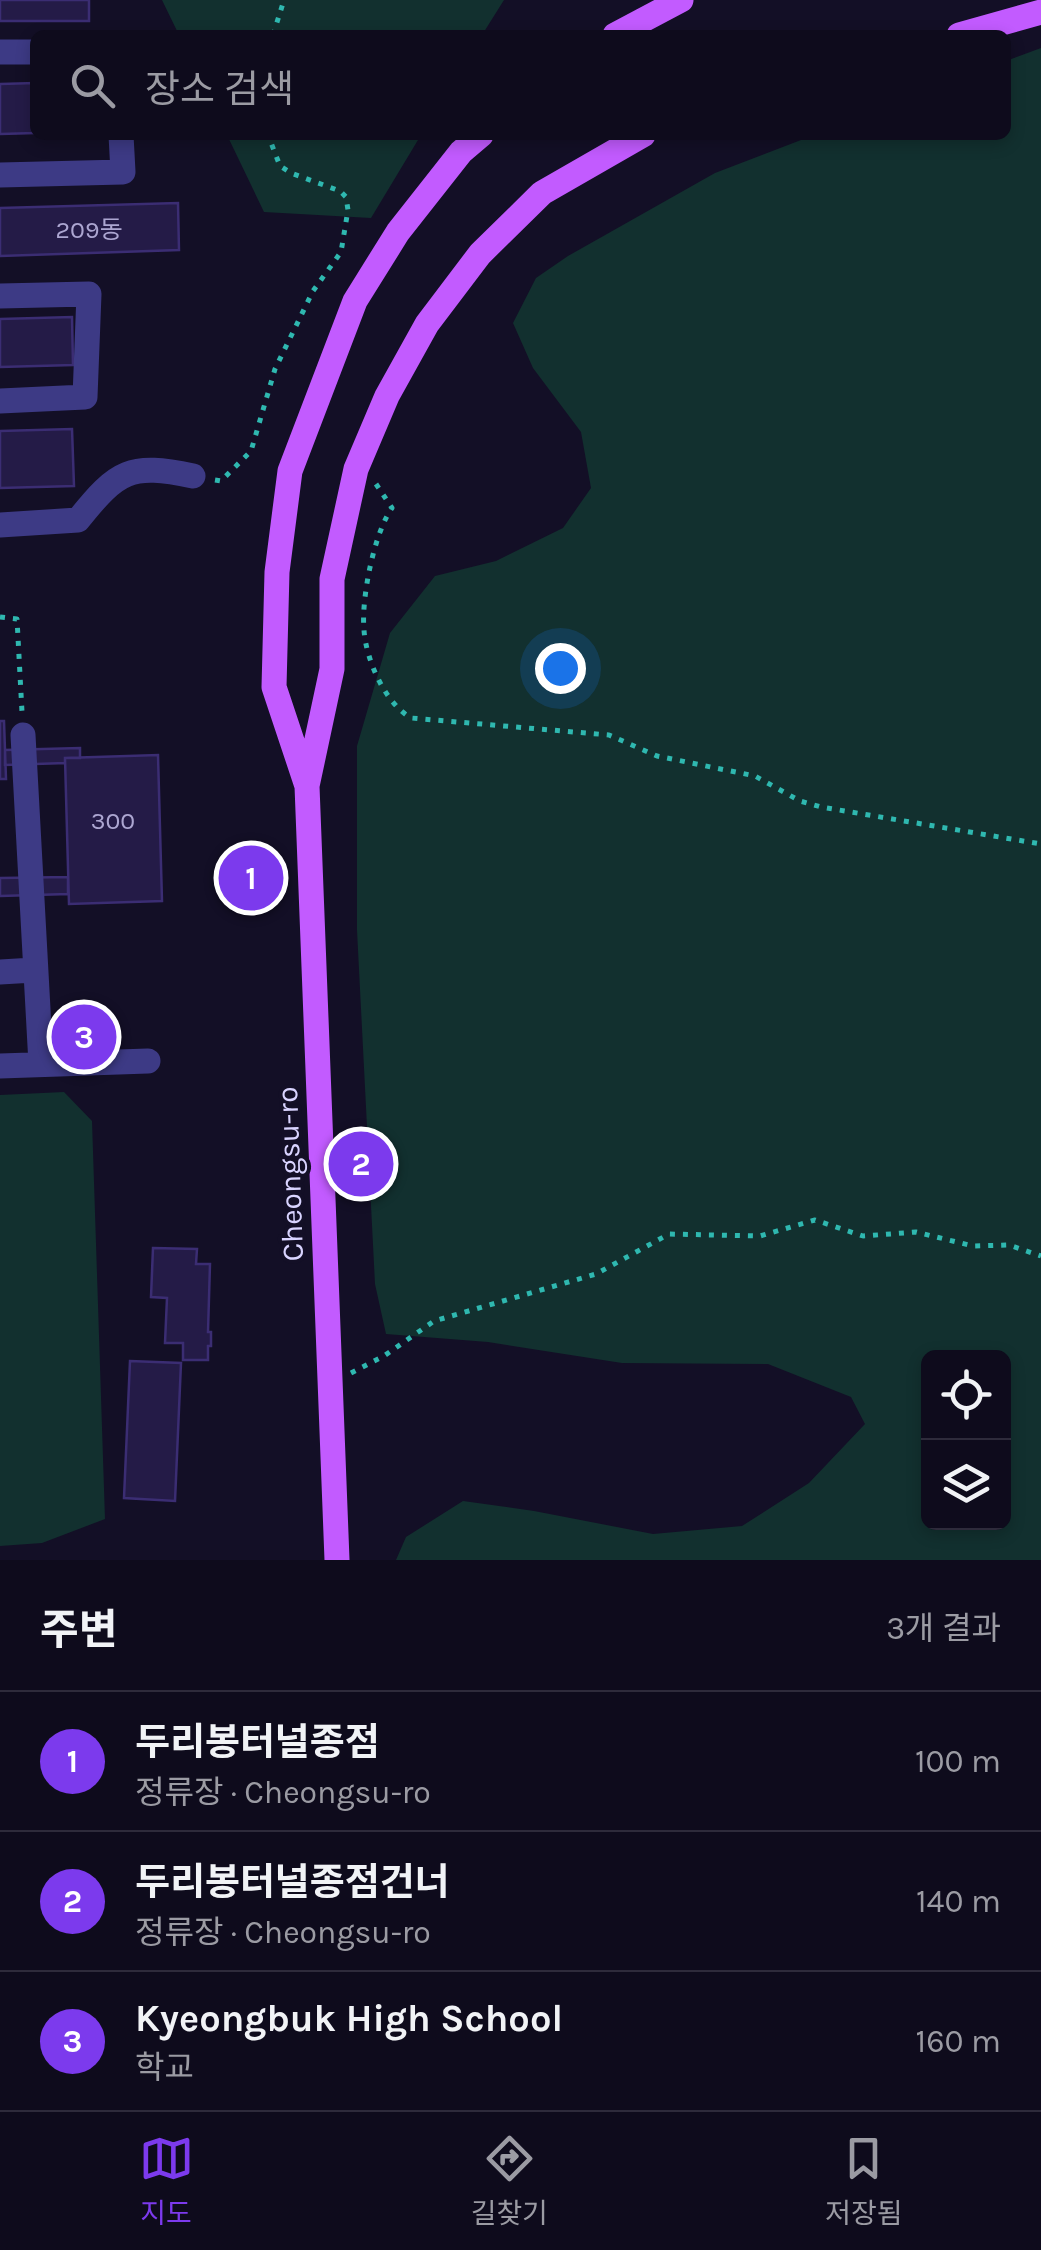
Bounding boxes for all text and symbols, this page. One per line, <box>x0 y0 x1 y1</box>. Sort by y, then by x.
search box <box>30 30 1011 140</box>
icon: search <box>65 58 120 113</box>
text: 장소 검색 <box>145 67 294 112</box>
house number: 209동 <box>56 215 122 244</box>
your location <box>535 643 586 694</box>
house number: 300 <box>91 806 135 835</box>
pin: 1 <box>218 840 284 916</box>
pin: 3 <box>52 1000 116 1074</box>
street label: Cheongsu-ro <box>269 1086 311 1262</box>
pin: 2 <box>328 1126 394 1202</box>
map controls <box>921 1350 1011 1530</box>
button: locate <box>921 1350 1011 1440</box>
button: layers <box>921 1440 1011 1530</box>
text: 주변 <box>40 1605 117 1655</box>
text: 3개 결과 <box>886 1610 1001 1647</box>
text: 두리봉터널종점 <box>135 1720 380 1765</box>
text: 1 <box>67 1743 78 1780</box>
text: 100 m <box>915 1743 1001 1780</box>
text: 정류장 · Cheongsu-ro <box>135 1774 431 1811</box>
text: 두리봉터널종점건너 <box>135 1860 450 1905</box>
text: 2 <box>63 1883 82 1920</box>
text: 140 m <box>916 1883 1001 1920</box>
text: 정류장 · Cheongsu-ro <box>135 1914 431 1951</box>
text: Kyeongbuk High School <box>135 1996 563 2041</box>
text: 3 <box>63 2023 82 2060</box>
text: 160 m <box>916 2023 1001 2060</box>
text: 학교 <box>135 2049 194 2086</box>
tab: 지도 <box>139 2131 194 2231</box>
tab: 길찾기 <box>471 2131 548 2231</box>
tab: 저장됨 <box>825 2131 902 2231</box>

